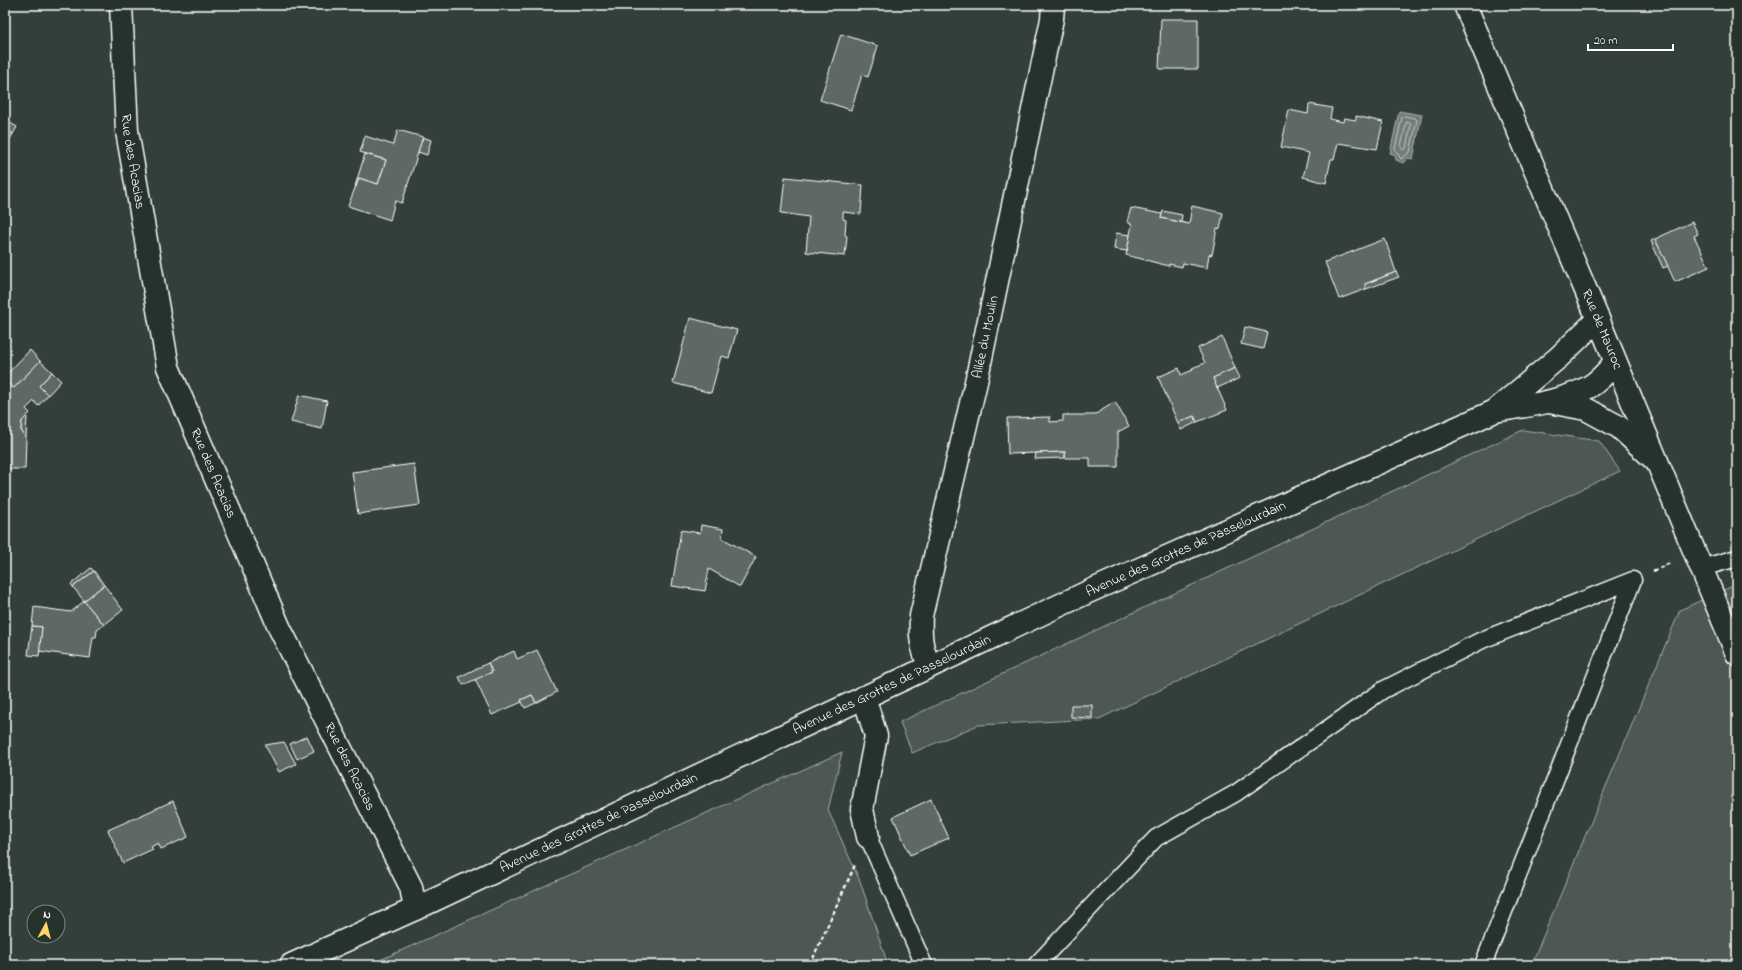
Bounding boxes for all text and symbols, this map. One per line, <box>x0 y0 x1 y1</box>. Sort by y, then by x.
scale bar <box>1588 26 1673 52</box>
text: 20 m <box>1594 32 1617 50</box>
street label: Rue des Acacias <box>116 113 151 211</box>
street label: Rue de Mauroc <box>1576 286 1629 373</box>
street label: Allée du Moulin <box>967 293 1004 380</box>
street label: Rue des Acacias <box>185 425 242 521</box>
street label: Avenue des Grottes de Passelourdain <box>1082 495 1289 602</box>
street label: Avenue des Grottes de Passelourdain <box>789 629 994 740</box>
street label: Rue des Acacias <box>319 719 381 814</box>
street label: Avenue des Grottes de Passelourdain <box>496 767 701 878</box>
north arrow <box>26 904 66 944</box>
text: N <box>42 907 52 923</box>

